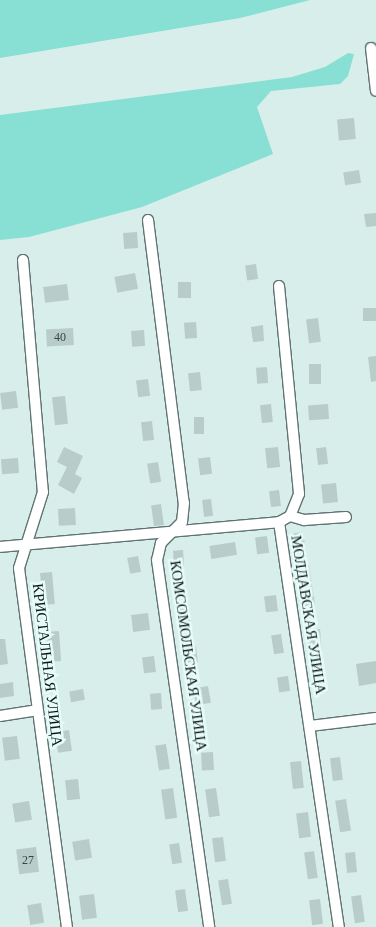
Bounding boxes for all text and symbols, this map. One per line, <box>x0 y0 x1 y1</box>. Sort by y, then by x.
house number: 40 <box>54 331 66 345</box>
street label: МОЛДАВСКАЯ УЛИЦА <box>287 534 329 696</box>
street label: КОМСОМОЛЬСКАЯ УЛИЦА <box>166 559 210 753</box>
street label: КРИСТАЛЬНАЯ УЛИЦА <box>28 582 66 748</box>
house number: 27 <box>22 854 34 868</box>

